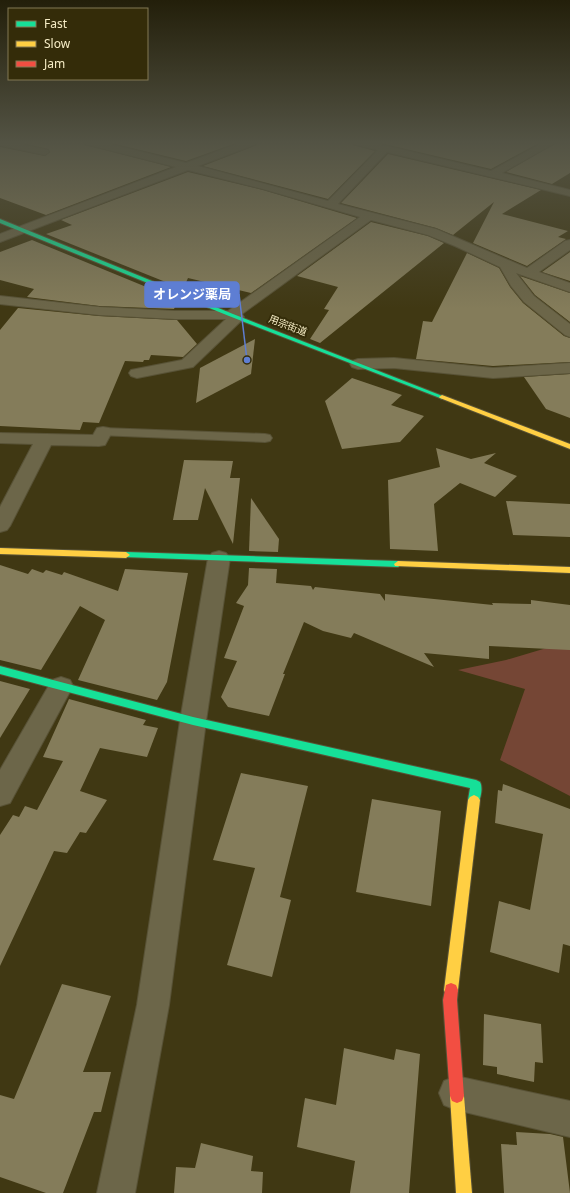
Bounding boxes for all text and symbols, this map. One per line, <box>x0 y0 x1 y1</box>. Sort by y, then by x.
legend <box>8 8 148 80</box>
text: Fast <box>44 15 68 32</box>
text: Slow <box>44 35 71 52</box>
text: Jam <box>43 55 65 72</box>
callout: オレンジ薬局 <box>145 282 239 307</box>
text: オレンジ薬局 <box>153 285 231 303</box>
street label: 用宗街道 <box>267 311 309 339</box>

